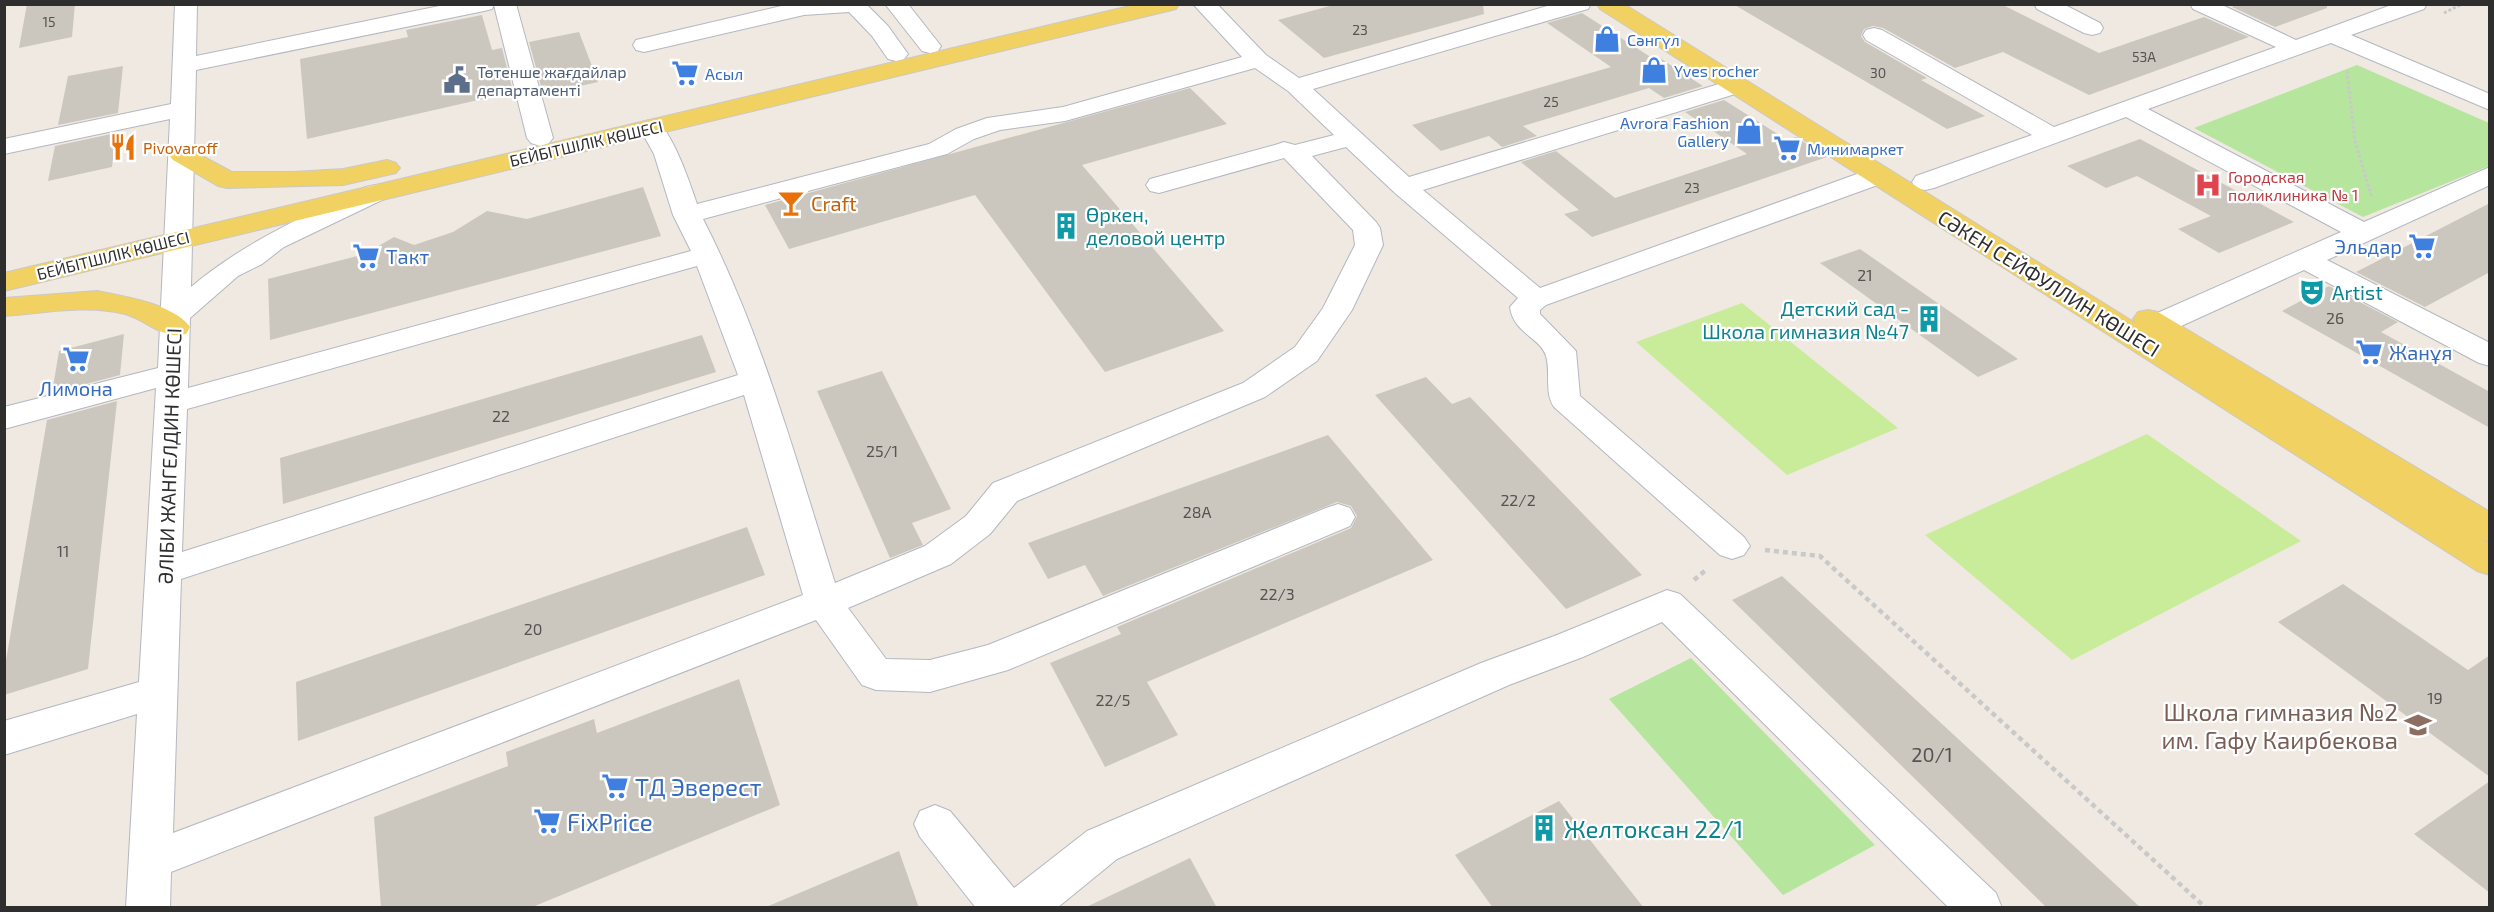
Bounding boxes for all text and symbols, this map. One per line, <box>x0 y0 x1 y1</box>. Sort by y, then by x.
house number: 15 <box>42 13 56 30</box>
house number: 23 <box>1352 21 1368 38</box>
shop icon: Сәнгүл <box>1592 24 1622 54</box>
place label: Сәнгүл <box>1627 30 1680 49</box>
house number: 53А <box>2132 48 2156 65</box>
shop icon: Yves rocher <box>1639 55 1669 85</box>
supermarket icon: Асыл <box>670 58 700 88</box>
place label: Yves rocher <box>1674 61 1760 80</box>
place label: Төтенше жағдайлар департаменті <box>477 62 627 99</box>
place label: Асыл <box>705 64 743 83</box>
house number: 30 <box>1870 64 1886 81</box>
public building icon: Төтенше жағдайлар департаменті <box>442 65 472 95</box>
house number: 25 <box>1543 93 1559 110</box>
place label: Avrora Fashion Gallery <box>1620 113 1730 150</box>
street label: БЕЙБІТШІЛІК КӨШЕСІ <box>508 116 664 170</box>
shop icon: Avrora Fashion Gallery <box>1734 116 1764 146</box>
restaurant icon: Pivovaroff <box>108 132 138 162</box>
supermarket icon: Минимаркет <box>1772 133 1802 163</box>
place label: Pivovaroff <box>143 138 218 157</box>
place label: Минимаркет <box>1807 139 1904 158</box>
place label: Городская поликлиника № 1 <box>2228 167 2358 204</box>
hospital icon: Городская поликлиника № 1 <box>2193 170 2223 200</box>
house number: 23 <box>1684 179 1700 196</box>
bar icon: Craft <box>776 188 806 218</box>
place label: Craft <box>811 191 857 215</box>
place label: Өркен, деловой центр <box>1086 202 1226 249</box>
street label: СӘКЕН СЕЙФУЛЛИН КӨШЕСІ <box>1934 205 2164 361</box>
building icon: Өркен, деловой центр <box>1051 211 1081 241</box>
street label: БЕЙБІТШІЛІК КӨШЕСІ <box>35 227 191 283</box>
supermarket icon: Эльдар <box>2407 231 2437 261</box>
place label: Эльдар <box>2335 234 2402 258</box>
supermarket icon: Такт <box>351 241 381 271</box>
place label: Такт <box>386 244 429 268</box>
house number: 21 <box>1857 265 1873 284</box>
theatre icon: Artist <box>2297 277 2327 307</box>
place label: Artist <box>2332 280 2383 304</box>
place label: Детский сад - Школа гимназия №47 <box>1702 296 1909 343</box>
building icon: Детский сад - Школа гимназия №47 <box>1914 304 1944 334</box>
house number: 26 <box>2326 308 2344 327</box>
street label: ӘЛІБИ ЖАНГЕЛДИН КӨШЕСІ <box>153 328 185 584</box>
supermarket icon: Жанұя <box>2354 337 2384 367</box>
place label: Жанұя <box>2389 340 2452 364</box>
supermarket icon: Лимона <box>61 344 91 374</box>
place label: Лимона <box>39 376 113 400</box>
house number: 22 <box>492 406 510 425</box>
house number: 25/1 <box>866 441 898 460</box>
house number: 22/2 <box>1500 490 1536 509</box>
house number: 28А <box>1183 502 1211 521</box>
house number: 11 <box>57 541 69 560</box>
house number: 22/3 <box>1259 584 1295 603</box>
house number: 20 <box>524 619 542 638</box>
house number: 19 <box>2427 688 2443 707</box>
house number: 22/5 <box>1096 690 1130 709</box>
place label: Школа гимназия №2 им. Гафу Каирбекова <box>2162 697 2398 755</box>
school or university icon: Школа гимназия №2 им. Гафу Каирбекова <box>2403 710 2433 740</box>
house number: 20/1 <box>1911 742 1953 766</box>
supermarket icon: ТД Эверест <box>600 771 630 801</box>
place label: ТД Эверест <box>635 772 762 801</box>
supermarket icon: FixPrice <box>532 806 562 836</box>
place label: FixPrice <box>567 807 653 836</box>
building icon: Желтоксан 22/1 <box>1529 813 1559 843</box>
place label: Желтоксан 22/1 <box>1564 814 1743 843</box>

